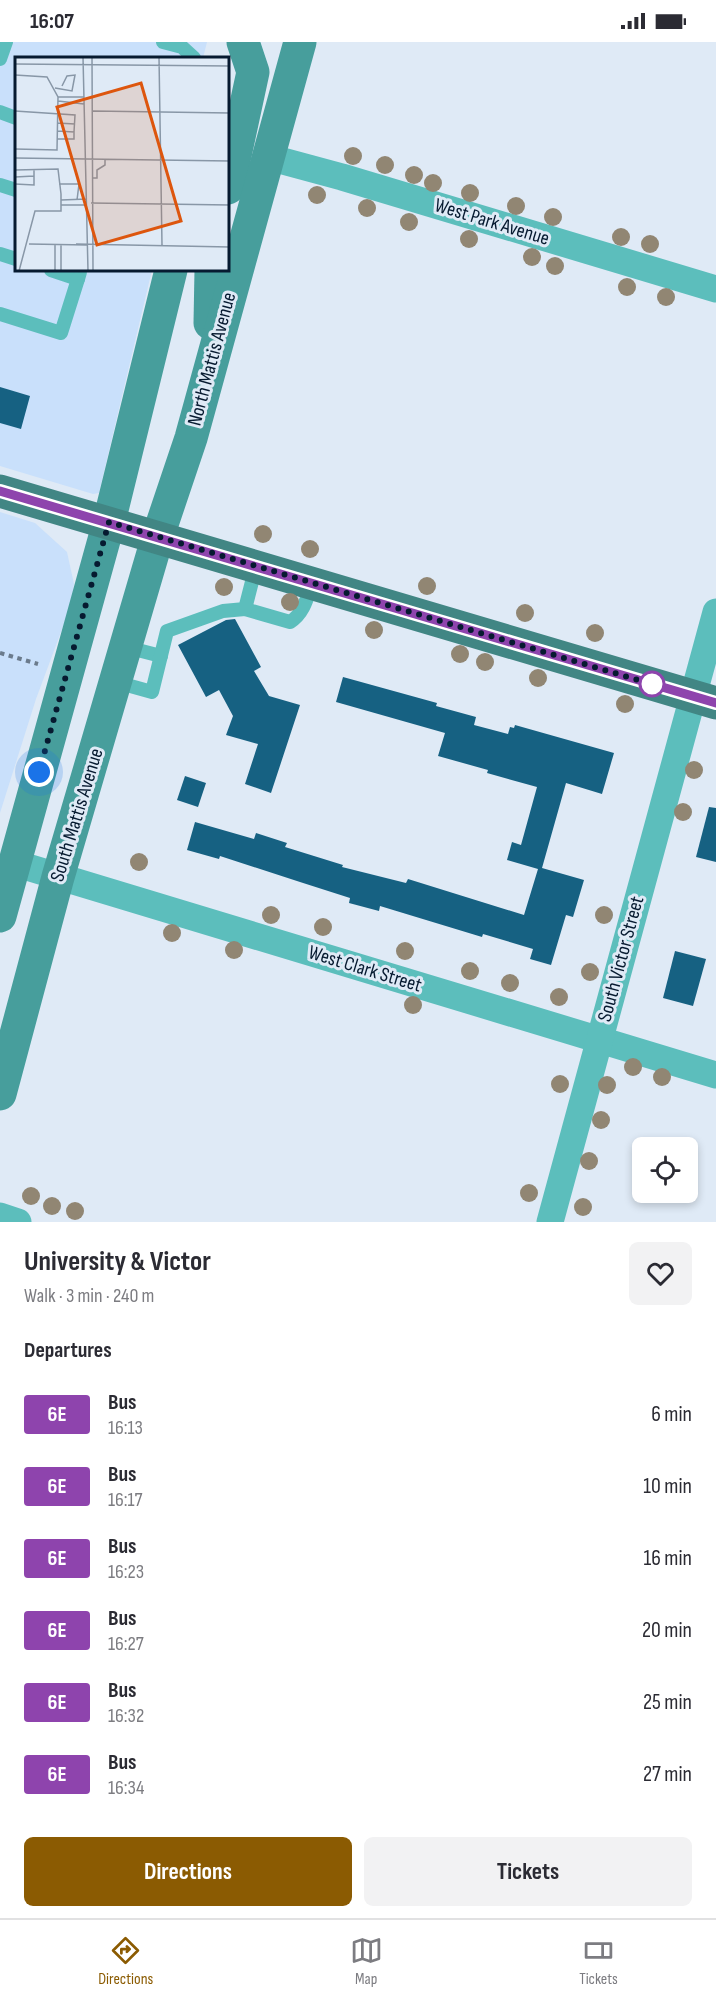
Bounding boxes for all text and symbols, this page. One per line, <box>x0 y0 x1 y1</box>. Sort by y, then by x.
text: 16:07 <box>30 8 74 35</box>
inset map <box>15 57 230 272</box>
street label: West Park Avenue <box>432 193 552 251</box>
street label: North Mattis Avenue <box>183 290 241 428</box>
unlabelled marker <box>639 671 665 697</box>
street label: South Mattis Avenue <box>45 746 109 884</box>
your location <box>24 757 54 787</box>
street label: South Victor Street <box>593 894 649 1024</box>
street label: West Clark Street <box>306 940 424 998</box>
map controls <box>632 1137 698 1203</box>
button: locate <box>632 1137 698 1203</box>
button: heart <box>629 1242 692 1305</box>
text: University & Victor <box>24 1245 211 1278</box>
text: Walk · 3 min · 240 m <box>24 1284 154 1308</box>
text: Departures <box>24 1337 112 1364</box>
text: Bus <box>108 1389 137 1416</box>
text: 6 min <box>651 1401 692 1428</box>
text: 6E <box>47 1402 67 1427</box>
text: 16:13 <box>108 1416 143 1440</box>
text: Bus <box>108 1461 137 1488</box>
text: 10 min <box>643 1473 692 1500</box>
text: 6E <box>47 1474 67 1499</box>
text: 16:17 <box>108 1488 143 1512</box>
text: Bus <box>108 1533 137 1560</box>
text: 16 min <box>644 1545 692 1572</box>
text: 6E <box>47 1546 67 1571</box>
text: 16:23 <box>108 1560 144 1584</box>
text: Bus <box>108 1605 137 1632</box>
text: 20 min <box>642 1617 692 1644</box>
text: 6E <box>47 1618 67 1643</box>
text: 16:27 <box>108 1632 144 1656</box>
text: Bus <box>108 1677 137 1704</box>
text: 25 min <box>643 1689 692 1716</box>
text: 6E <box>47 1690 67 1715</box>
text: 16:32 <box>108 1704 144 1728</box>
text: Bus <box>108 1749 137 1776</box>
text: 27 min <box>643 1761 692 1788</box>
text: 6E <box>47 1762 67 1787</box>
text: 16:34 <box>108 1776 144 1800</box>
button: Directions <box>24 1837 352 1906</box>
button: Tickets <box>364 1837 692 1906</box>
tab: Directions <box>98 1934 153 1989</box>
tab: Map <box>350 1934 383 1989</box>
tab: Tickets <box>579 1934 618 1989</box>

